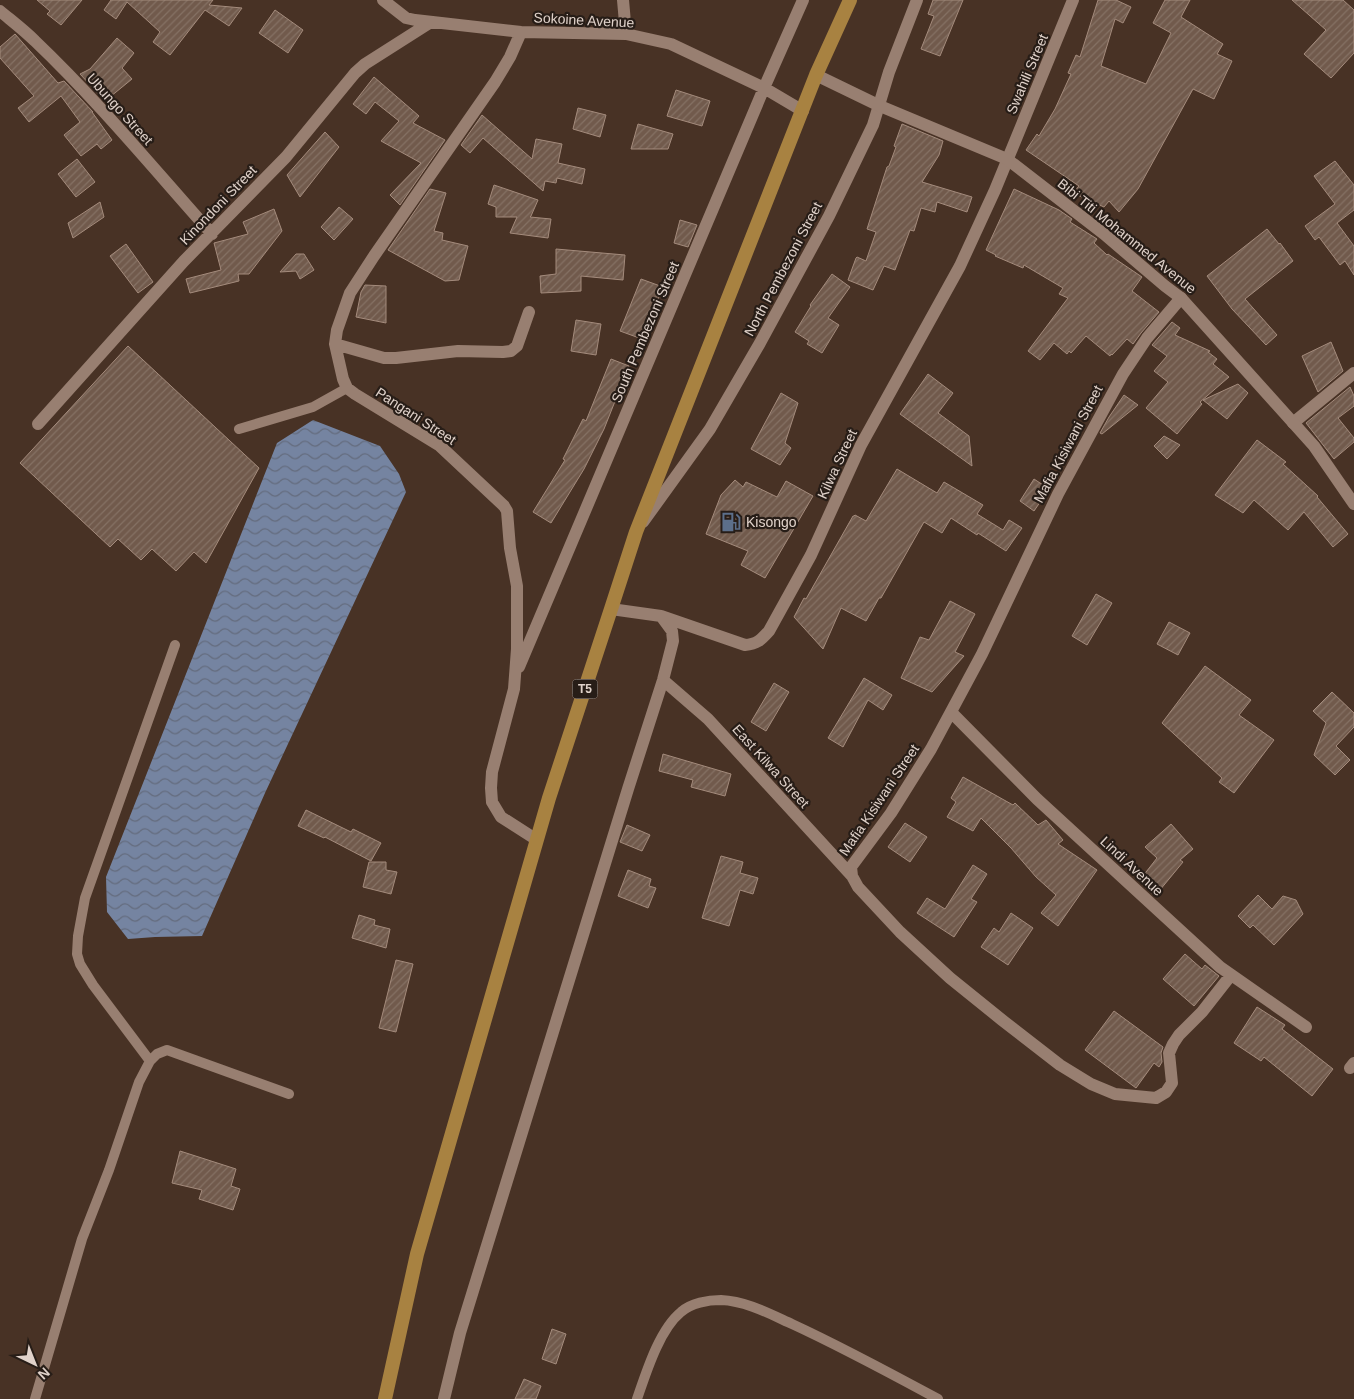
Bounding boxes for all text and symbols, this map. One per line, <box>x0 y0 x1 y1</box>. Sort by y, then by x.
street label: Sokoine Avenue <box>533 9 635 31</box>
street label: Swahili Street <box>1003 31 1051 117</box>
street label: Ubungo Street <box>84 70 156 148</box>
street label: Kinondoni Street <box>176 162 260 248</box>
street label: Bibi Titi Mohammed Avenue <box>1055 175 1200 297</box>
street label: North Pembezoni Street <box>741 199 825 339</box>
street label: South Pembezoni Street <box>608 259 682 405</box>
street label: Mafia Kisiwani Street <box>1030 382 1106 505</box>
street label: Pangani Street <box>373 384 459 448</box>
street label: Kilwa Street <box>814 427 860 501</box>
fuel station icon: Kisongo <box>720 511 742 533</box>
place label: Kisongo <box>746 514 797 530</box>
road number: T5 <box>572 680 598 699</box>
street label: East Kilwa Street <box>729 721 813 811</box>
street label: Mafia Kisiwani Street <box>836 741 922 859</box>
street label: Lindi Avenue <box>1097 833 1167 899</box>
north arrow <box>10 1339 60 1389</box>
text: N <box>35 1364 53 1383</box>

